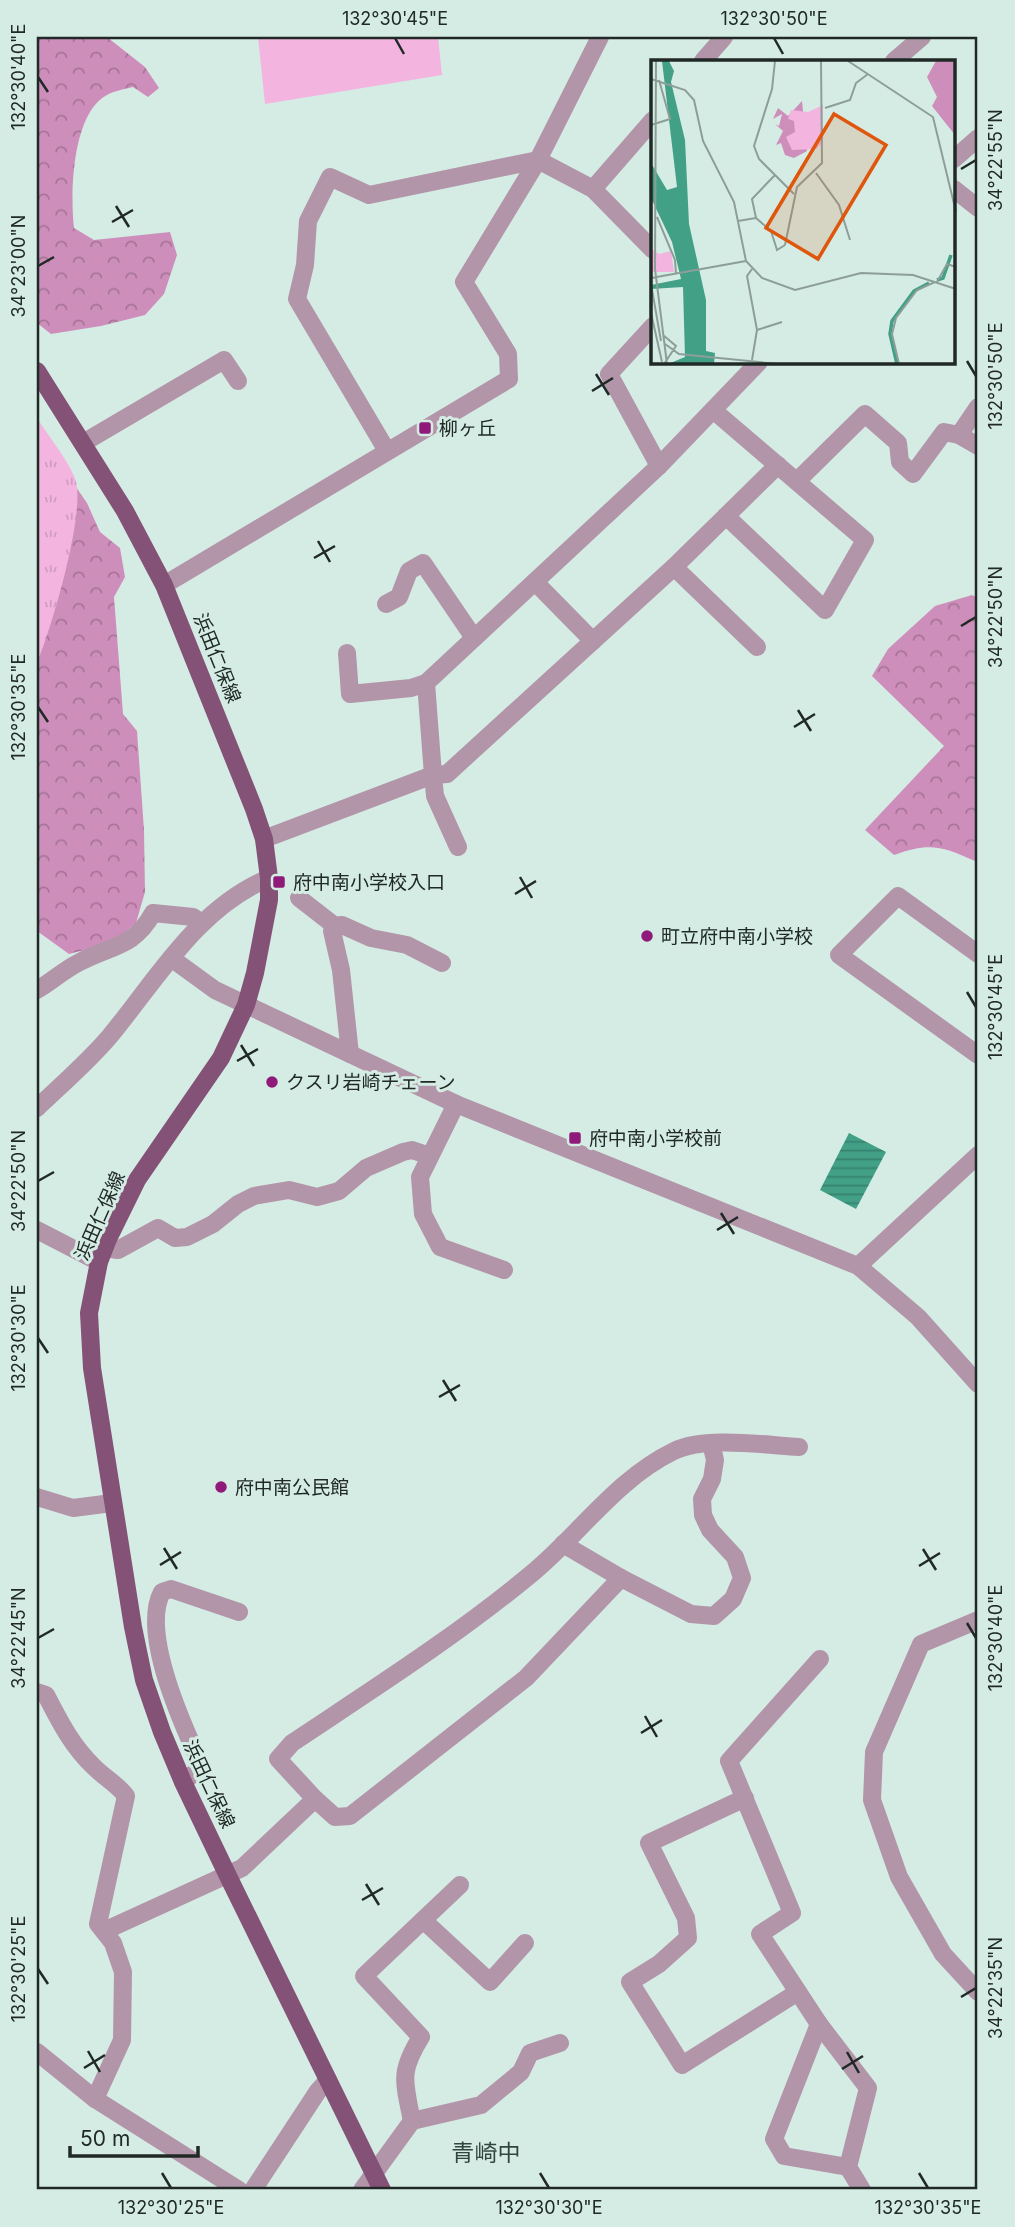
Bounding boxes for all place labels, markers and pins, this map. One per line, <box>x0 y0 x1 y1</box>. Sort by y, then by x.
place label: 柳ヶ丘 <box>439 417 496 440</box>
marker: 柳ヶ丘 <box>417 420 433 436</box>
place label: 府中南小学校入口 <box>293 871 445 894</box>
marker: 府中南小学校入口 <box>271 874 287 890</box>
place label: 町立府中南小学校 <box>661 925 813 948</box>
marker: 町立府中南小学校 <box>639 928 655 944</box>
place label: クスリ岩崎チェーン <box>286 1071 455 1094</box>
marker: クスリ岩崎チェーン <box>264 1074 280 1090</box>
place label: 府中南小学校前 <box>589 1127 722 1150</box>
marker: 府中南小学校前 <box>567 1130 583 1146</box>
place label: 府中南公民館 <box>235 1476 349 1499</box>
marker: 府中南公民館 <box>213 1479 229 1495</box>

